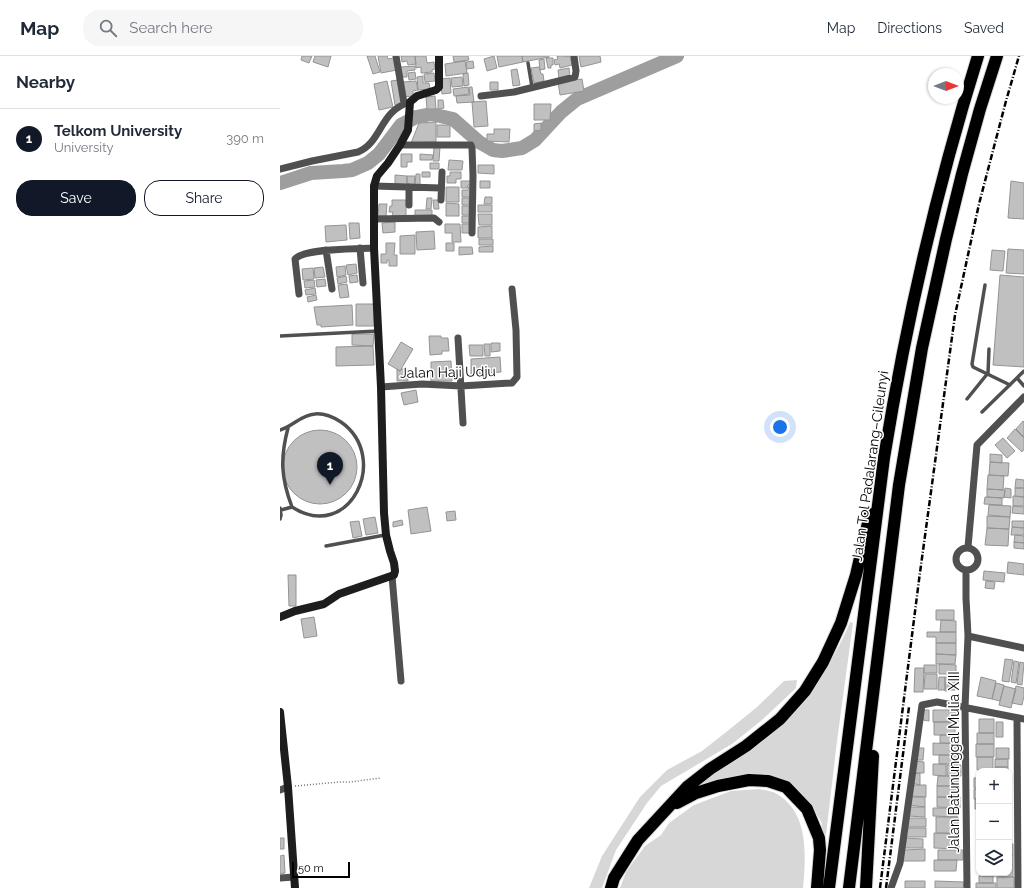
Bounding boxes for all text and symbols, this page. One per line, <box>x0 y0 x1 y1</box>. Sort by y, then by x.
search box <box>83 10 363 46</box>
text: Map <box>20 17 59 39</box>
icon: search <box>97 17 119 39</box>
text: Search here <box>129 19 213 37</box>
text: Map <box>827 20 855 36</box>
text: Directions <box>877 20 942 36</box>
text: Saved <box>964 20 1004 36</box>
north arrow <box>928 68 964 104</box>
text: Nearby <box>16 72 75 92</box>
text: Telkom University <box>54 122 182 140</box>
text: 1 <box>26 131 32 146</box>
text: 390 m <box>226 131 264 146</box>
text: University <box>54 140 114 155</box>
button: Save <box>16 180 136 216</box>
button: Share <box>144 180 264 216</box>
street label: Jalan Haji Udju <box>400 363 496 381</box>
street label: Jalan Tol Padalarang–Cileunyi <box>849 370 891 562</box>
your location <box>770 417 790 437</box>
pin: 1 <box>317 452 343 485</box>
street label: Jalan Batununggal Mulia XIII <box>946 671 962 853</box>
map controls <box>976 768 1012 876</box>
button: + <box>976 768 1012 804</box>
button: − <box>976 804 1012 840</box>
button: layers <box>976 840 1012 876</box>
scale bar <box>292 860 350 879</box>
text: 50 m <box>298 862 324 875</box>

